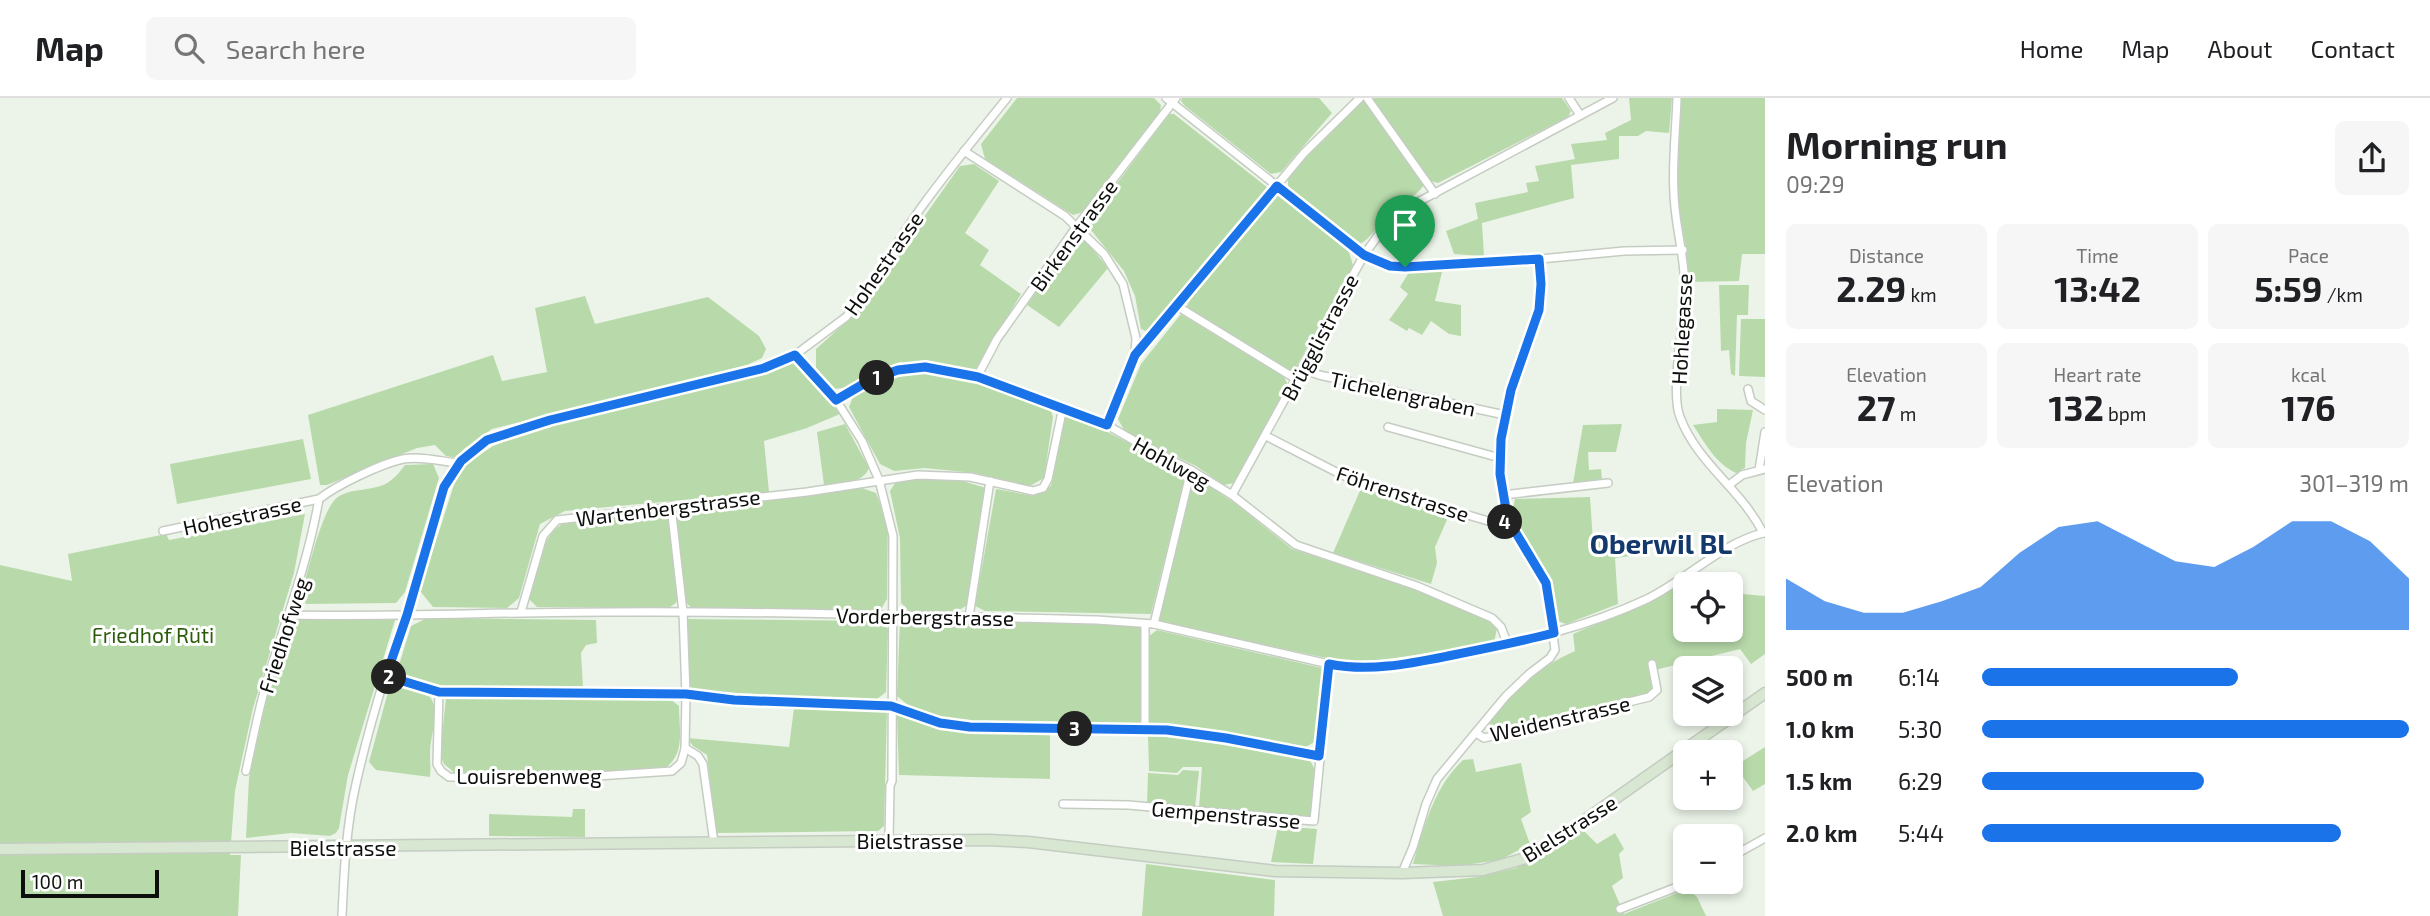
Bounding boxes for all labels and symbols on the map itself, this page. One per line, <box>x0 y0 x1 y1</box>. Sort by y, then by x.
street label: Birkenstrasse <box>1024 174 1122 296</box>
pin <box>1375 195 1435 267</box>
street label: Hohestrasse <box>838 206 928 320</box>
street label: Brügglistrasse <box>1275 270 1363 404</box>
street label: Hohlegasse <box>1666 273 1696 385</box>
pin: 1 <box>860 360 894 396</box>
street label: Tichelengraben <box>1328 365 1478 421</box>
street label: Hohlweg <box>1129 431 1215 494</box>
street label: Föhrenstrasse <box>1334 460 1472 526</box>
street label: Wartenbergstrasse <box>574 483 762 531</box>
street label: Hohestrasse <box>180 490 304 540</box>
pin: 4 <box>1488 504 1522 540</box>
district label: Oberwil BL <box>1590 526 1732 560</box>
street label: Friedhofweg <box>253 574 314 696</box>
street label: Vorderbergstrasse <box>836 602 1014 630</box>
park label: Friedhof Rüti <box>92 622 214 647</box>
pin: 2 <box>372 660 406 694</box>
street label: Weidenstrasse <box>1488 690 1632 746</box>
pin: 3 <box>1058 712 1092 746</box>
street label: Louisrebenweg <box>456 763 602 788</box>
street label: Bielstrasse <box>1517 789 1621 867</box>
street label: Gempenstrasse <box>1150 795 1302 833</box>
street label: Bielstrasse <box>857 828 963 853</box>
street label: Bielstrasse <box>290 835 396 860</box>
scale bar <box>21 867 159 899</box>

